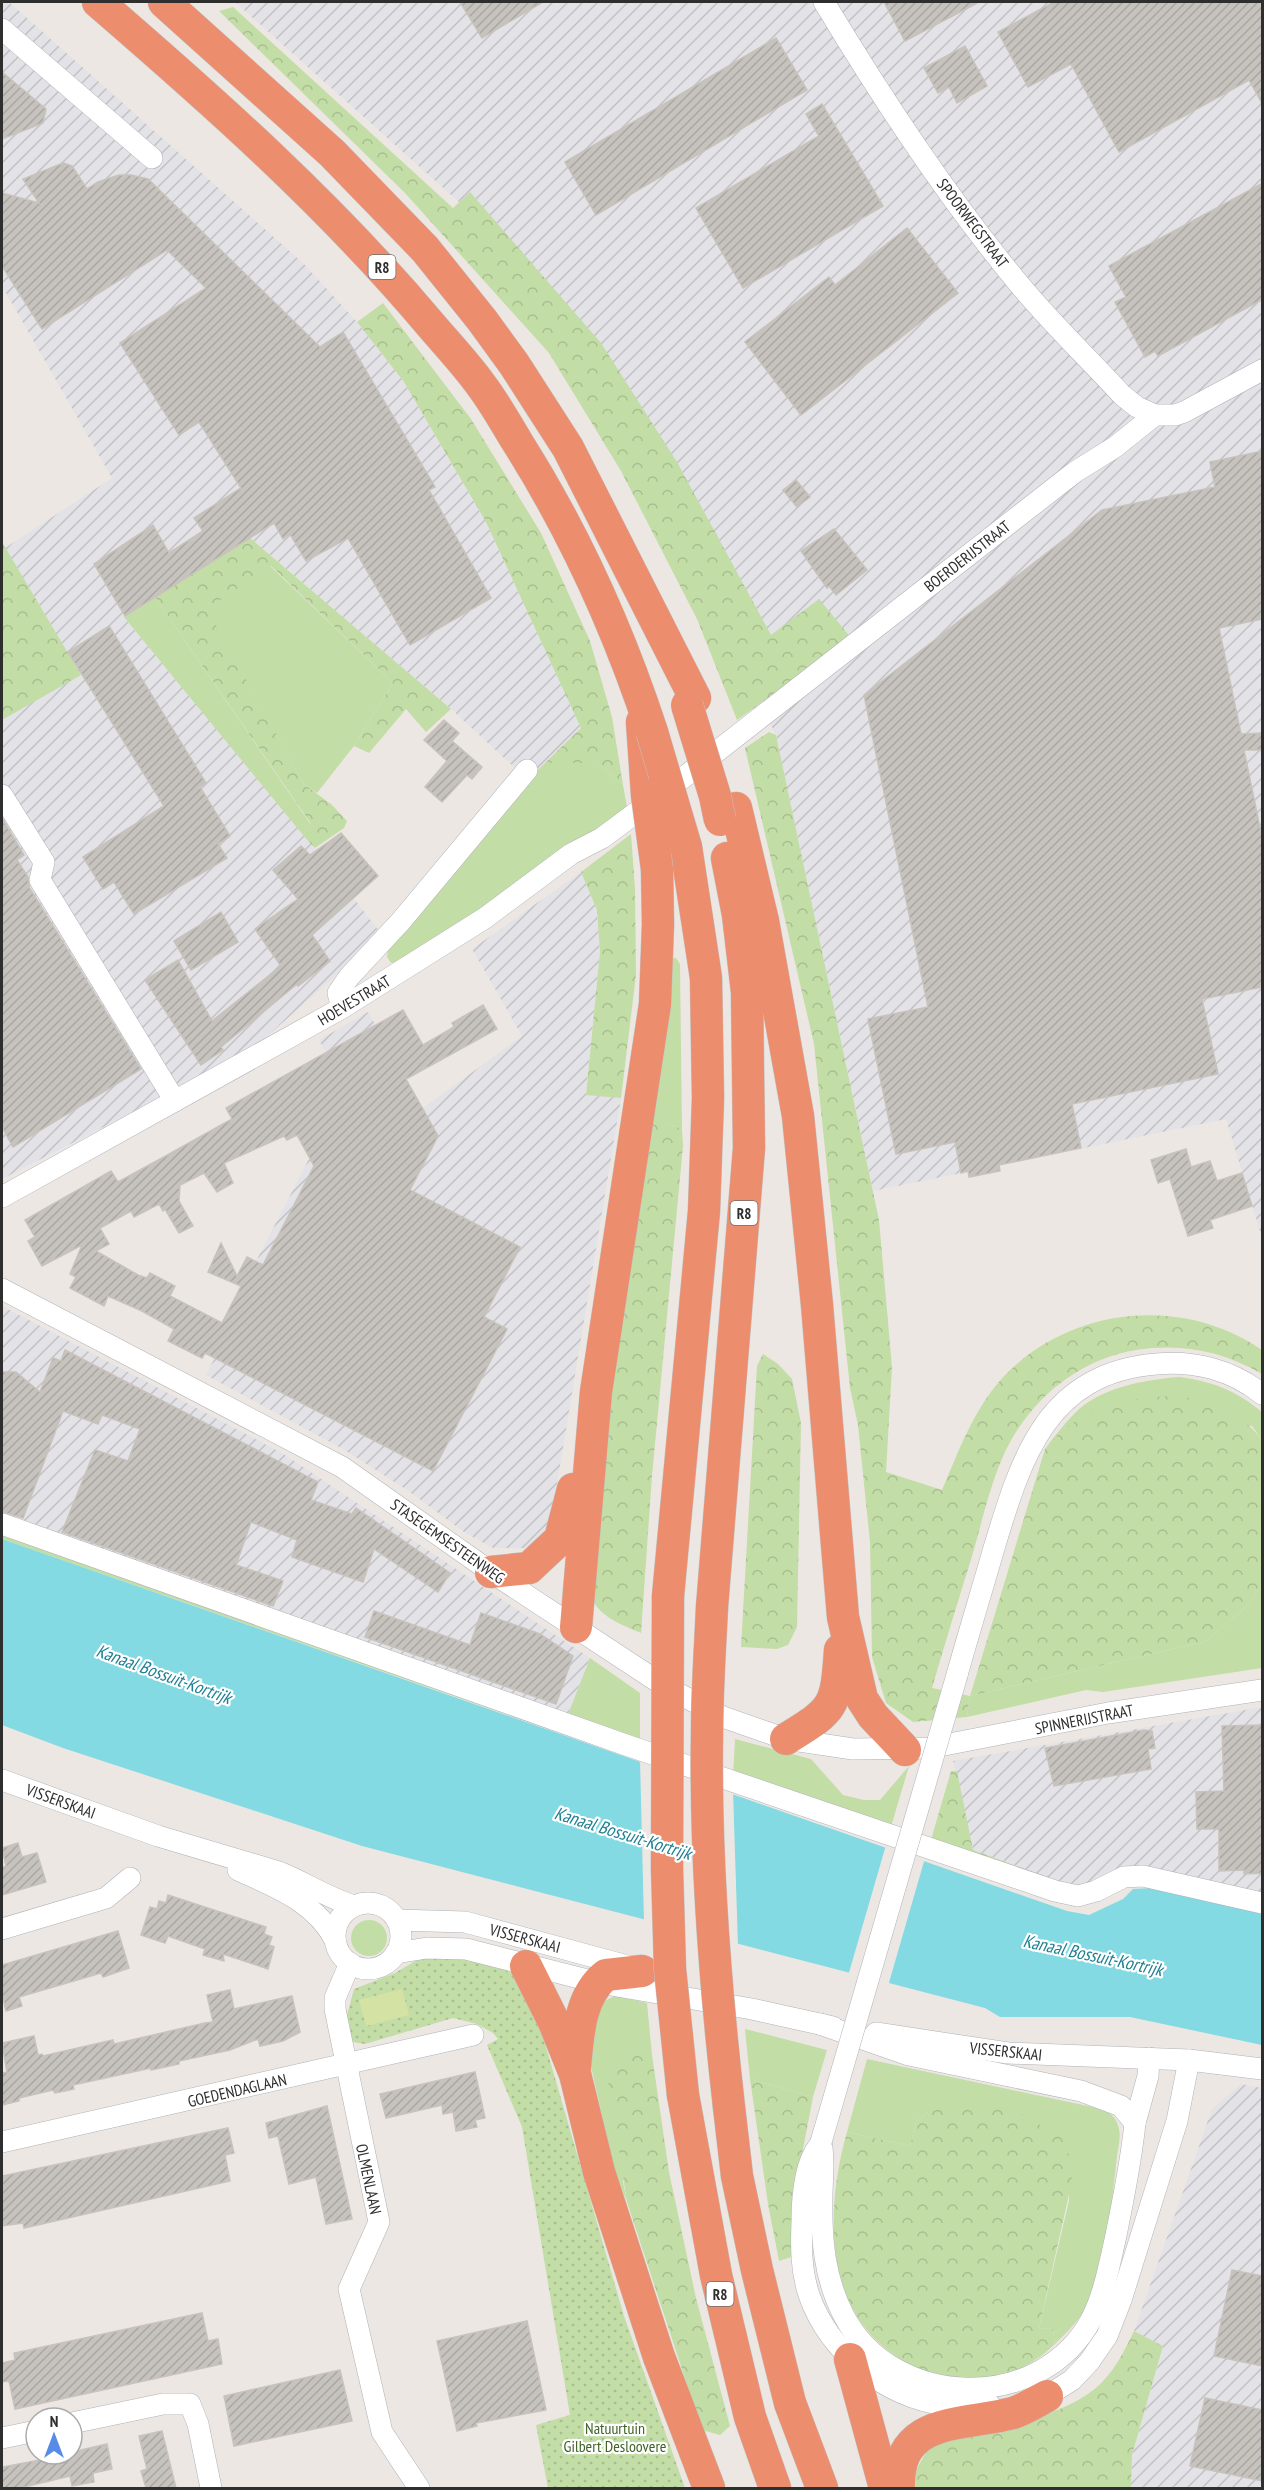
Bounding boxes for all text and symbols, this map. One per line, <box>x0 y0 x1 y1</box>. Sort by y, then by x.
street label: SPOORWEGSTRAAT <box>933 174 1013 272</box>
road number: R8 <box>368 255 395 279</box>
street label: BOERDERIJSTRAAT <box>920 516 1014 596</box>
street label: HOEVESTRAAT <box>314 971 394 1029</box>
road number: R8 <box>730 1201 758 1225</box>
street label: STASEGEMSESTEENWEG <box>387 1494 509 1588</box>
water label: Kanaal Bossuit-Kortrijk <box>93 1639 236 1710</box>
street label: SPINNERIJSTRAAT <box>1033 1700 1135 1738</box>
street label: VISSERSKAAI <box>23 1779 99 1823</box>
water label: Kanaal Bossuit-Kortrijk <box>552 1801 696 1865</box>
street label: VISSERSKAAI <box>486 1919 563 1957</box>
water label: Kanaal Bossuit-Kortrijk <box>1021 1929 1167 1981</box>
street label: VISSERSKAAI <box>968 2037 1043 2065</box>
street label: GOEDENDAGLAAN <box>186 2069 288 2111</box>
street label: OLMENLAAN <box>352 2142 386 2216</box>
road number: R8 <box>706 2282 734 2306</box>
north arrow <box>24 2406 84 2466</box>
text: N <box>50 2411 58 2431</box>
park label: Natuurtuin Gilbert Desloovere <box>564 2418 666 2456</box>

